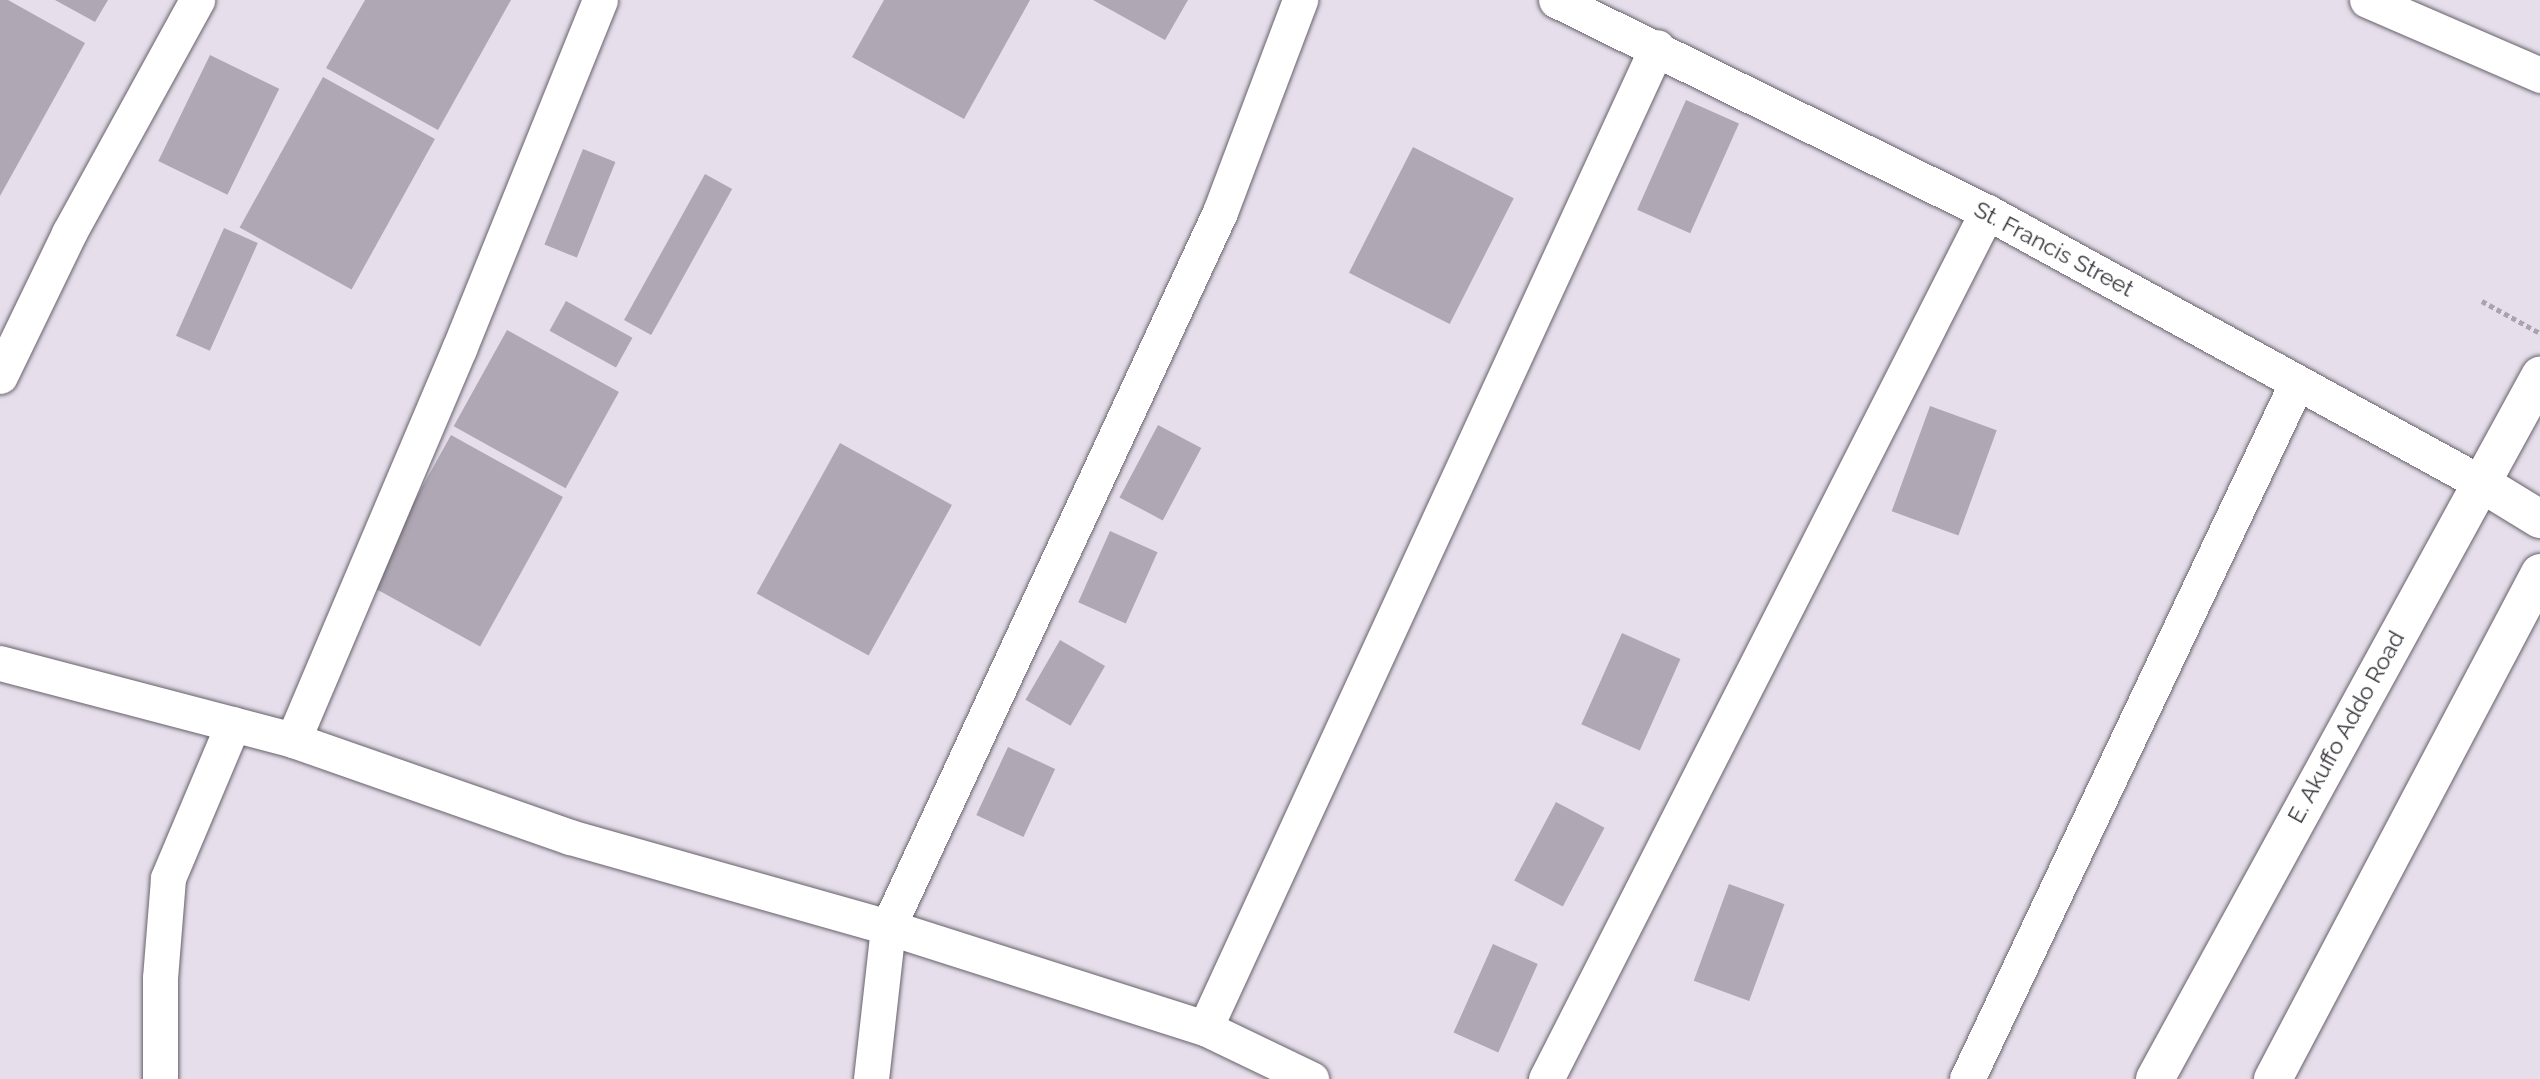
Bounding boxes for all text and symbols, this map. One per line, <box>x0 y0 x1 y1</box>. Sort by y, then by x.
street label: St. Francis Street <box>1970 195 2138 303</box>
street label: E. Akuffo Addo Road <box>2281 626 2411 828</box>

